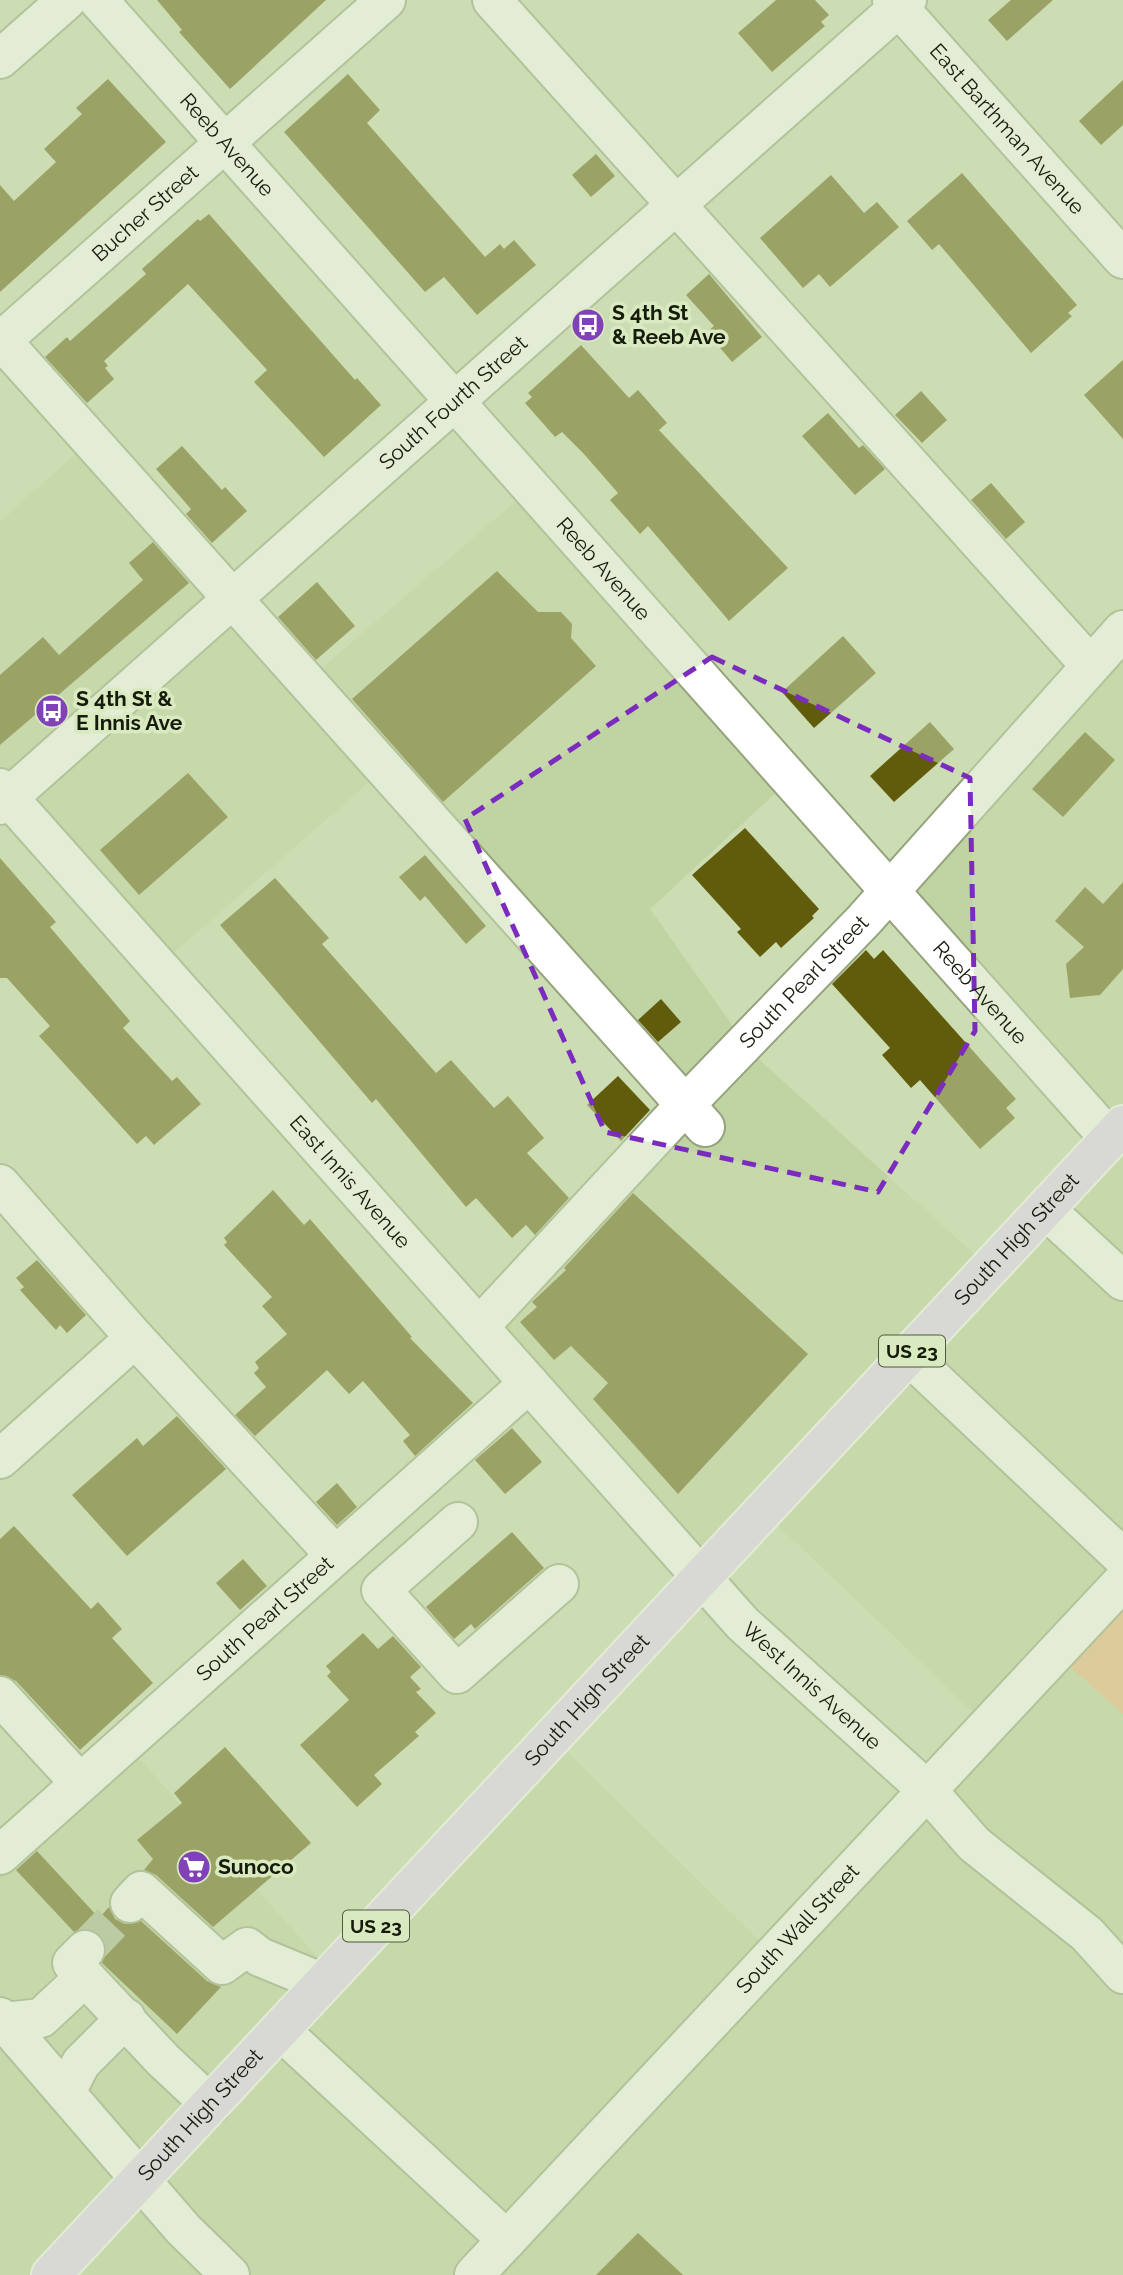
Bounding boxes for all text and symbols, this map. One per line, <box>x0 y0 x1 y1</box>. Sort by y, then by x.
street label: East Barthman Avenue <box>925 38 1090 219</box>
street label: Reeb Avenue <box>175 88 280 201</box>
street label: Bucher Street <box>87 159 203 266</box>
place label: S 4th St & Reeb Ave <box>612 300 726 349</box>
bus stop icon: S 4th St & Reeb Ave <box>569 306 607 344</box>
street label: South Fourth Street <box>374 330 532 475</box>
street label: Reeb Avenue <box>551 512 656 625</box>
place label: S 4th St & E Innis Ave <box>76 686 183 735</box>
bus stop icon: S 4th St & E Innis Ave <box>33 692 71 730</box>
street label: South Pearl Street <box>734 910 874 1053</box>
street label: Reeb Avenue <box>928 936 1033 1049</box>
street label: East Innis Avenue <box>285 1110 416 1253</box>
street label: South High Street <box>949 1168 1084 1310</box>
road number: US 23 <box>879 1336 945 1366</box>
street label: South Pearl Street <box>191 1551 338 1686</box>
street label: West Innis Avenue <box>737 1617 887 1755</box>
street label: South High Street <box>519 1629 654 1771</box>
supermarket icon: Sunoco <box>175 1848 213 1886</box>
place label: Sunoco <box>218 1854 294 1879</box>
street label: South Wall Street <box>731 1858 864 1998</box>
road number: US 23 <box>343 1910 409 1942</box>
street label: South High Street <box>132 2043 268 2186</box>

